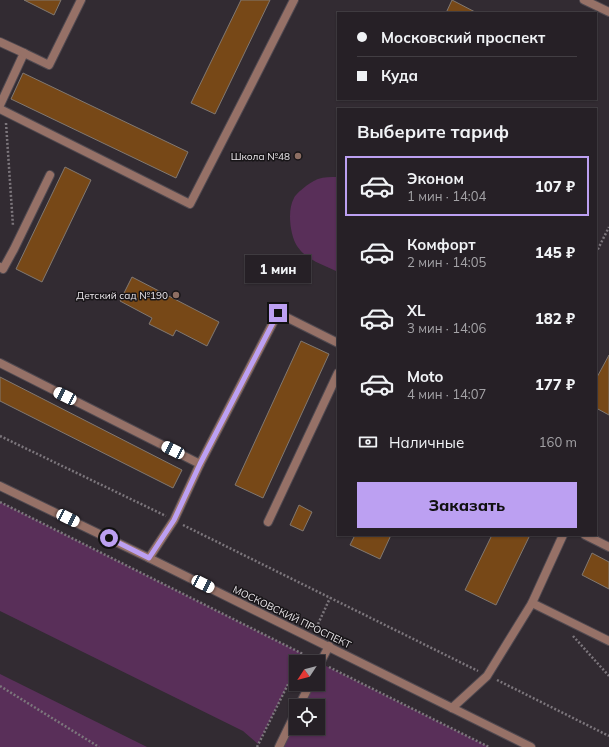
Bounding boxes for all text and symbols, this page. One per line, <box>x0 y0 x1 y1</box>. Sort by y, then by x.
text: Московский проспект <box>381 28 545 47</box>
text: Куда <box>381 66 418 85</box>
text: Выберите тариф <box>357 120 509 143</box>
place label: Школа №48 <box>231 150 290 163</box>
marker: Школа №48 <box>293 151 303 161</box>
icon: car <box>359 168 395 204</box>
text: Эконом <box>407 169 464 188</box>
text: 107 ₽ <box>535 177 575 196</box>
text: 1 мин · 14:04 <box>407 188 486 204</box>
icon: car <box>359 234 395 270</box>
text: Комфорт <box>407 235 476 254</box>
text: 145 ₽ <box>535 243 575 262</box>
text: 2 мин · 14:05 <box>407 254 486 270</box>
callout: 1 мин <box>245 255 311 283</box>
text: 1 мин <box>259 261 297 277</box>
place label: Детский сад №190 <box>76 289 168 302</box>
marker: Детский сад №190 <box>171 290 181 300</box>
icon: car <box>359 300 395 336</box>
text: XL <box>407 301 425 320</box>
route end <box>269 304 287 322</box>
text: 182 ₽ <box>535 309 575 328</box>
text: 3 мин · 14:06 <box>407 320 486 336</box>
icon: car <box>359 366 395 402</box>
text: Moto <box>407 367 443 386</box>
text: 177 ₽ <box>535 375 575 394</box>
car <box>52 385 78 407</box>
text: 4 мин · 14:07 <box>407 386 486 402</box>
icon: cash <box>357 431 379 453</box>
text: Наличные <box>389 433 464 452</box>
text: 160 m <box>539 434 577 450</box>
car <box>160 439 186 461</box>
button: Заказать <box>357 482 577 528</box>
car <box>55 507 81 529</box>
route start <box>100 529 118 547</box>
car <box>190 573 216 595</box>
street label: МОСКОВСКИЙ ПРОСПЕКТ <box>231 583 353 651</box>
north arrow <box>289 655 325 691</box>
map controls <box>289 655 325 735</box>
button: locate <box>289 699 325 735</box>

